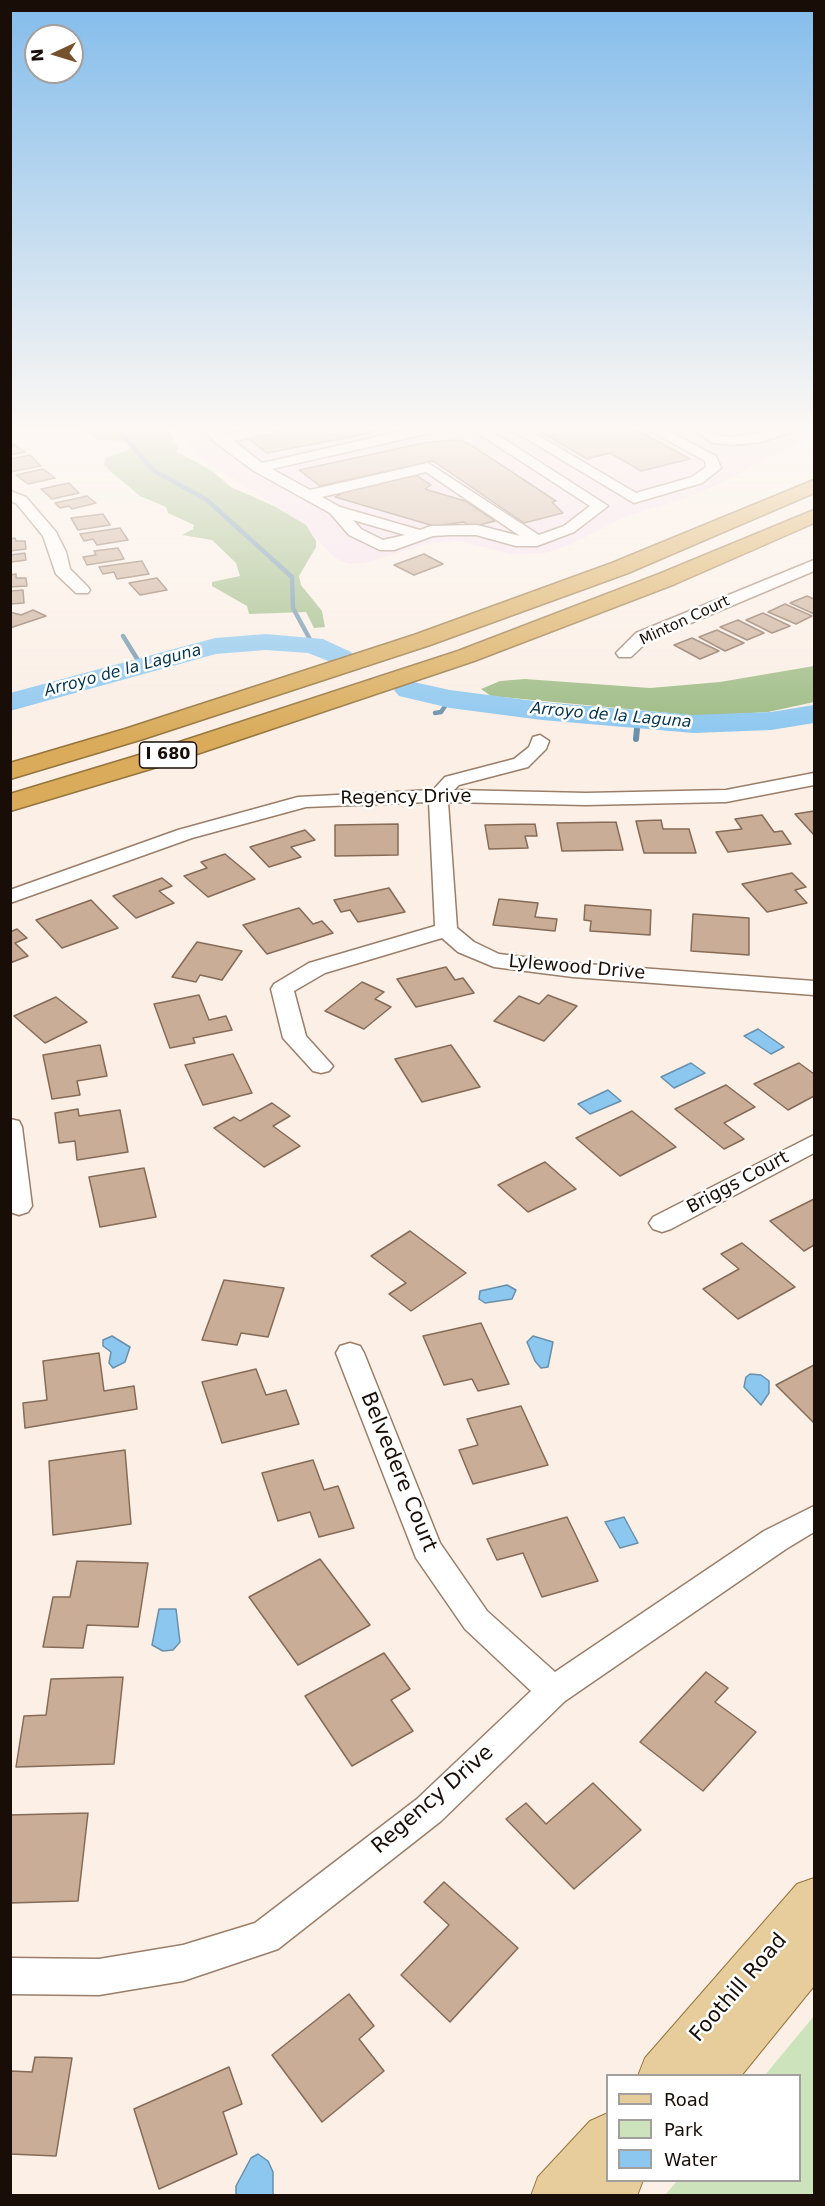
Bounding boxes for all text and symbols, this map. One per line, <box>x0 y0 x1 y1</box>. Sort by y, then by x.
north arrow <box>24 24 84 84</box>
text: N <box>28 48 47 63</box>
street label: Minton Court <box>637 592 733 650</box>
water label: Arroyo de la Laguna <box>42 641 204 701</box>
water label: Arroyo de la Laguna <box>530 699 692 733</box>
road number: I 680 <box>140 742 196 768</box>
street label: Regency Drive <box>340 786 472 810</box>
street label: Lylewood Drive <box>508 951 646 985</box>
street label: Briggs Court <box>683 1147 793 1219</box>
street label: Belvedere Court <box>354 1388 442 1556</box>
street label: Regency Drive <box>367 1740 499 1860</box>
street label: Foothill Road <box>685 1929 793 2047</box>
legend <box>606 2074 801 2182</box>
text: Road <box>664 2089 709 2110</box>
text: Park <box>664 2119 703 2140</box>
text: Water <box>664 2149 717 2170</box>

